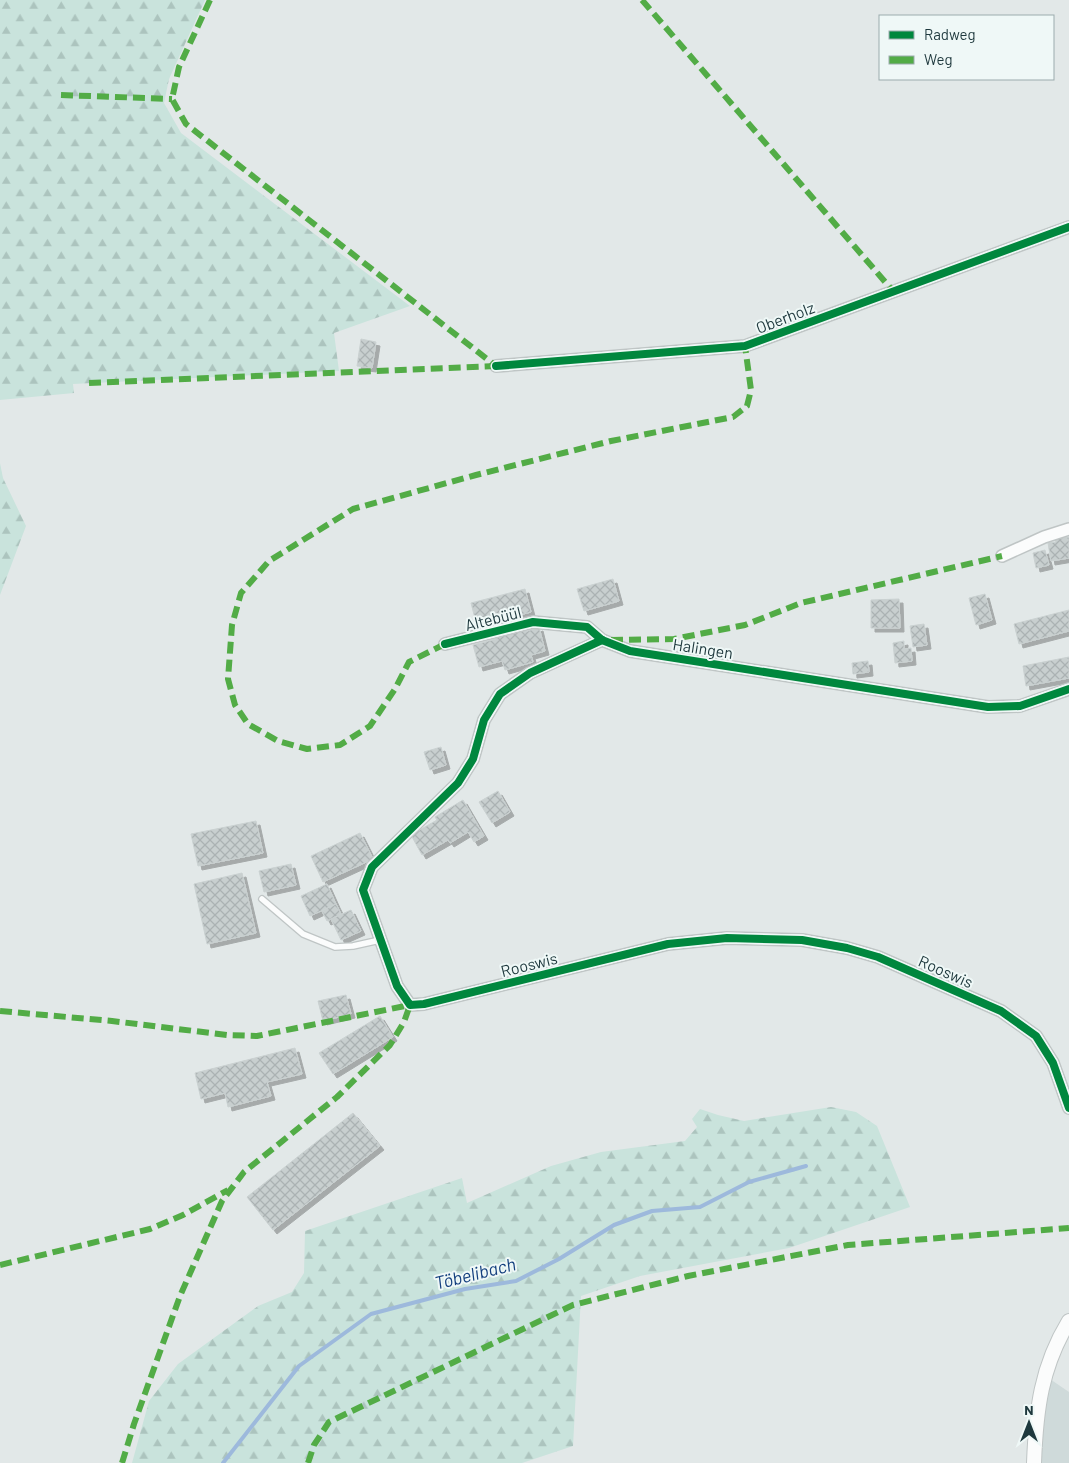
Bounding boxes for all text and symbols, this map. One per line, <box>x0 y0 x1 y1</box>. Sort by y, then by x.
legend <box>879 15 1054 80</box>
text: Radweg <box>924 25 976 43</box>
text: Weg <box>924 50 952 68</box>
street label: Oberholz <box>753 297 817 337</box>
street label: Altebüül <box>463 602 523 634</box>
street label: Halingen <box>672 634 734 662</box>
street label: Rooswis <box>499 948 559 980</box>
street label: Rooswis <box>916 951 976 991</box>
water label: Töbelibach <box>432 1252 518 1294</box>
north arrow <box>1004 1398 1054 1448</box>
text: N <box>1024 1401 1034 1418</box>

